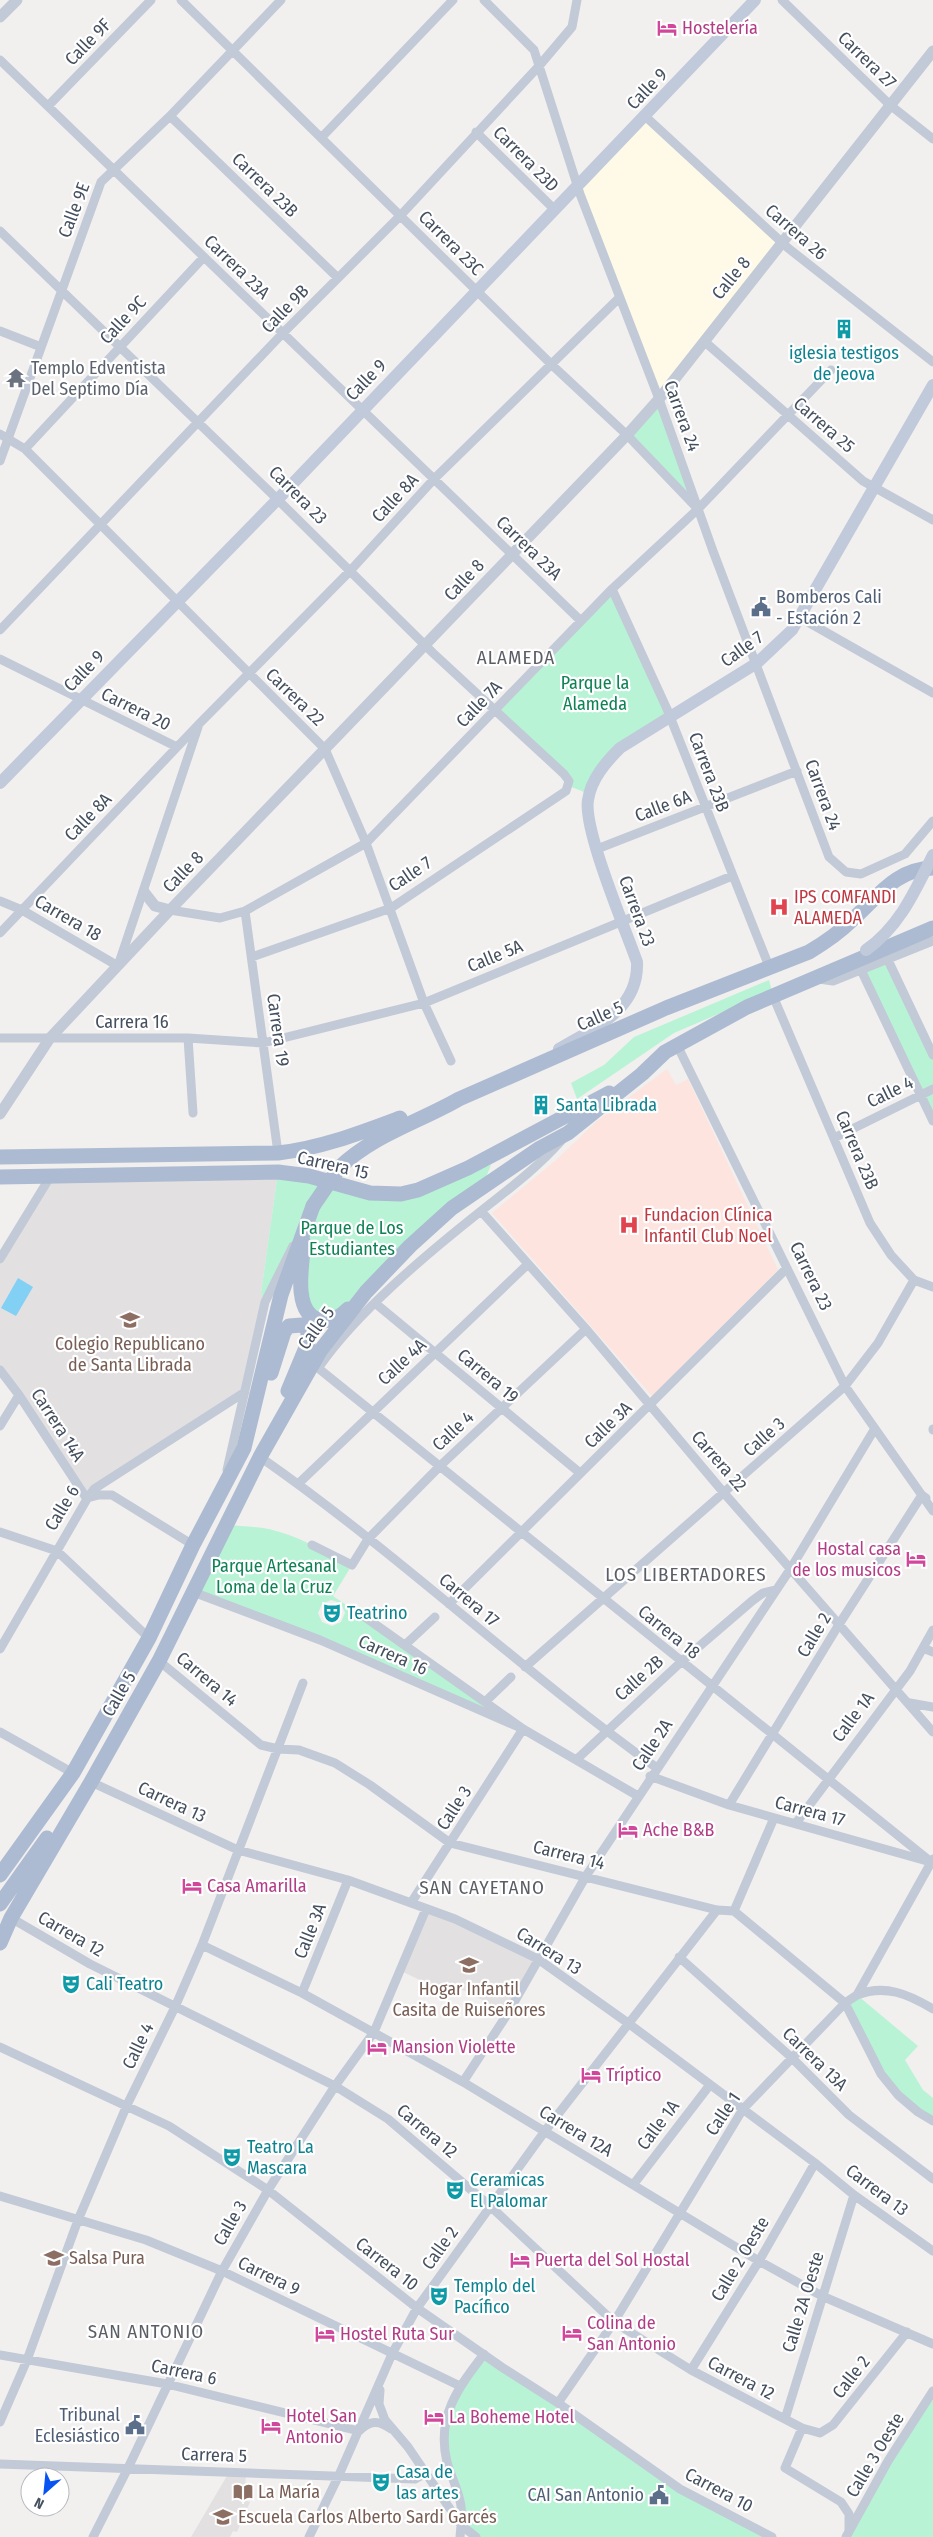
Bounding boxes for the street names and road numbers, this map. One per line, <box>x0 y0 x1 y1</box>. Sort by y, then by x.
street label: Calle 9F <box>60 14 116 70</box>
street label: Carrera 27 <box>833 27 901 93</box>
street label: Calle 9 <box>622 64 672 114</box>
street label: Carrera 23D <box>489 122 563 196</box>
street label: Carrera 23B <box>227 148 303 222</box>
street label: Calle 9E <box>53 179 95 241</box>
street label: Carrera 26 <box>761 199 831 265</box>
street label: Carrera 23C <box>414 206 488 280</box>
street label: Carrera 23A <box>200 230 275 304</box>
street label: Calle 8 <box>707 252 755 304</box>
street label: Calle 9B <box>257 280 313 338</box>
street label: Calle 9C <box>95 291 151 349</box>
street label: Calle 9 <box>341 355 391 405</box>
street label: Carrera 24 <box>659 378 705 455</box>
street label: Carrera 25 <box>789 393 859 457</box>
street label: Carrera 23 <box>264 461 332 529</box>
street label: Calle 8A <box>367 469 423 527</box>
street label: Carrera 23A <box>492 511 567 585</box>
street label: Calle 8 <box>439 555 489 605</box>
street label: Calle 7 <box>716 626 768 672</box>
street label: Calle 9 <box>59 646 109 696</box>
street label: Carrera 22 <box>261 664 329 730</box>
street label: Calle 7A <box>452 676 507 732</box>
street label: Carrera 20 <box>98 683 174 735</box>
street label: Carrera 23B <box>684 729 734 815</box>
street label: Carrera 24 <box>800 757 846 834</box>
street label: Calle 6A <box>632 785 695 827</box>
street label: Calle 8A <box>60 788 117 846</box>
street label: Calle 8 <box>158 847 208 897</box>
street label: Calle 7 <box>384 852 436 896</box>
street label: Carrera 23 <box>614 873 660 949</box>
street label: Carrera 18 <box>31 890 105 946</box>
street label: Calle 5A <box>464 935 526 977</box>
street label: Carrera 19 <box>262 992 294 1068</box>
street label: Calle 5 <box>573 996 627 1036</box>
street label: Carrera 16 <box>95 1011 169 1033</box>
street label: Calle 4 <box>863 1071 917 1113</box>
street label: Carrera 23B <box>831 1107 883 1193</box>
street label: Carrera 15 <box>295 1146 371 1184</box>
street label: Carrera 23 <box>785 1238 837 1314</box>
street label: Calle 5 <box>293 1302 339 1354</box>
street label: Calle 4A <box>373 1334 431 1390</box>
street label: Carrera 19 <box>453 1344 523 1408</box>
street label: Carrera 14A <box>26 1384 90 1466</box>
street label: Calle 3A <box>580 1397 637 1453</box>
street label: Calle 4 <box>428 1406 479 1456</box>
street label: Calle 3 <box>739 1413 789 1461</box>
street label: Carrera 22 <box>687 1426 751 1496</box>
street label: Calle 6 <box>40 1481 84 1535</box>
street label: Carrera 17 <box>434 1568 504 1632</box>
street label: Carrera 18 <box>634 1600 704 1664</box>
street label: Calle 2 <box>792 1609 836 1661</box>
street label: Carrera 16 <box>355 1630 431 1680</box>
street label: Carrera 14 <box>172 1647 242 1711</box>
street label: Calle 2B <box>610 1650 668 1706</box>
street label: Calle 5 <box>97 1668 141 1720</box>
street label: Calle 1A <box>827 1687 879 1746</box>
street label: Calle 2A <box>627 1715 678 1775</box>
street label: Carrera 13 <box>134 1777 210 1827</box>
street label: Calle 3 <box>432 1782 476 1834</box>
street label: Carrera 17 <box>772 1791 848 1831</box>
street label: Carrera 14 <box>531 1835 607 1875</box>
street label: Calle 3A <box>289 1900 331 1962</box>
street label: Carrera 12 <box>34 1906 108 1962</box>
street label: Carrera 13 <box>512 1922 586 1980</box>
street label: Calle 4 <box>117 2019 159 2073</box>
street label: Carrera 13A <box>778 2023 853 2096</box>
street label: Calle 1 <box>701 2088 745 2140</box>
street label: Calle 1A <box>632 2095 684 2154</box>
street label: Carrera 12 <box>392 2099 462 2163</box>
street label: Carrera 12A <box>535 2100 617 2162</box>
street label: Carrera 13 <box>841 2159 913 2221</box>
street label: Calle 3 <box>208 2197 252 2249</box>
street label: Calle 2 Oeste <box>706 2213 774 2305</box>
street label: Calle 2 <box>417 2222 463 2274</box>
street label: Carrera 10 <box>351 2233 423 2295</box>
street label: Calle 2A Oeste <box>777 2249 829 2355</box>
street label: Carrera 9 <box>234 2252 304 2300</box>
street label: Carrera 12 <box>704 2351 778 2405</box>
street label: Calle 2 <box>828 2351 875 2403</box>
street label: Carrera 6 <box>149 2354 219 2390</box>
street label: Calle 3 Oeste <box>841 2409 909 2501</box>
street label: Carrera 5 <box>181 2443 247 2467</box>
street label: Carrera 10 <box>681 2463 757 2517</box>

